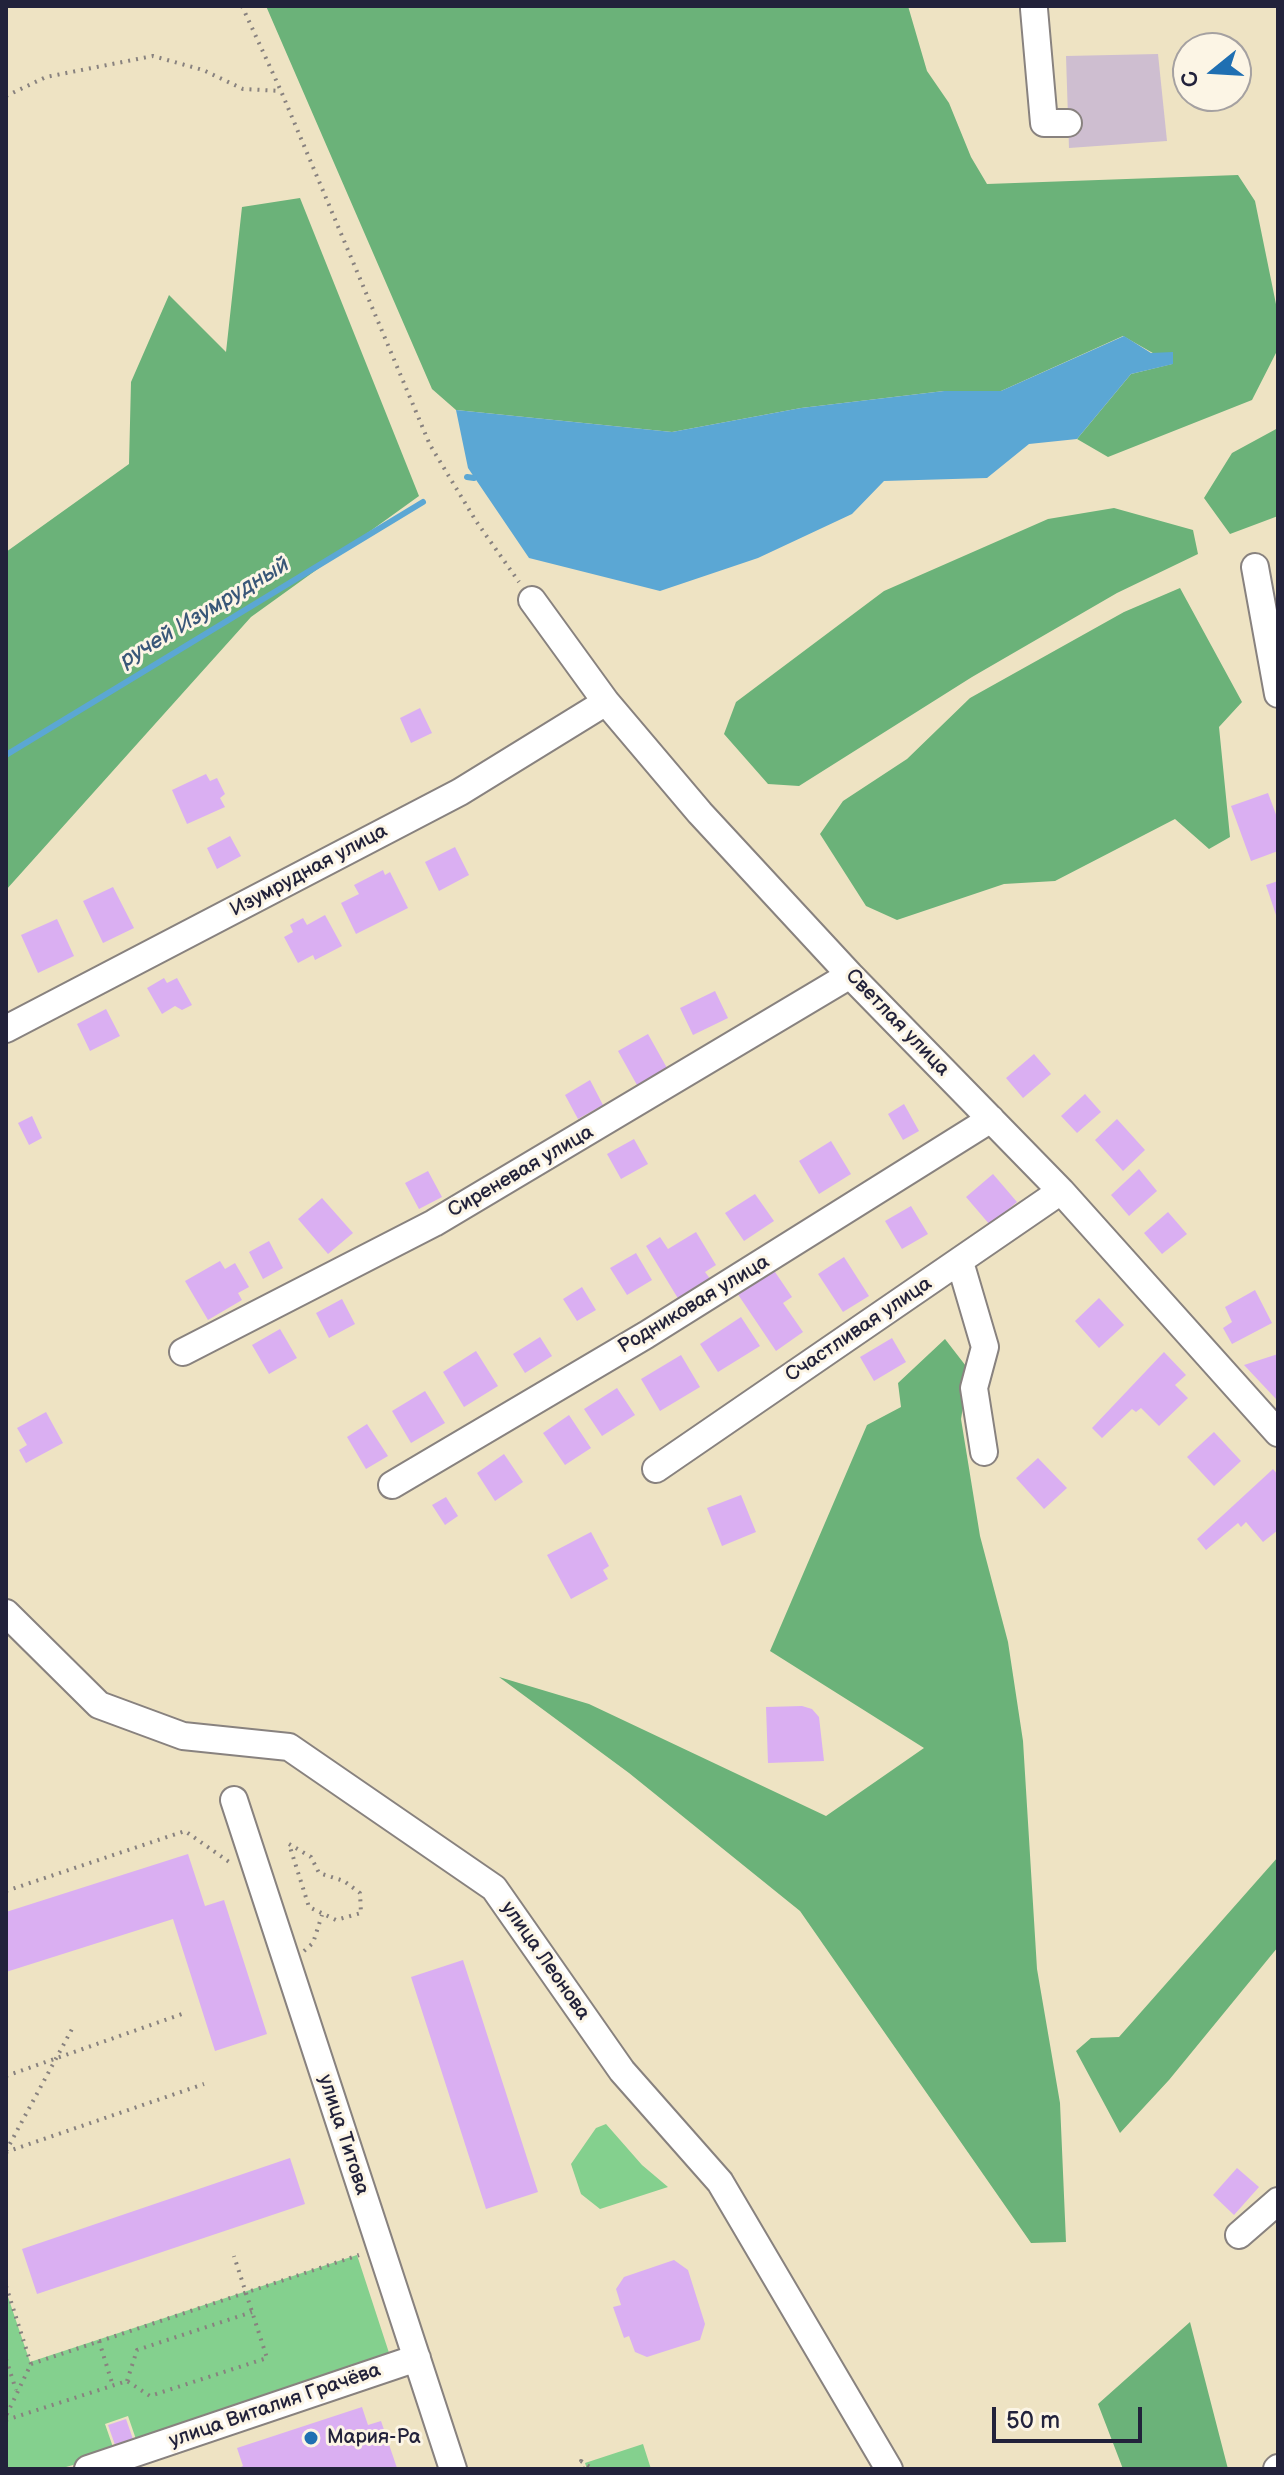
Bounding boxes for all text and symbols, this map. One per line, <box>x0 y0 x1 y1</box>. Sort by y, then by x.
north arrow <box>1172 32 1252 112</box>
text: С <box>1175 68 1206 90</box>
water label: ручей Изумрудный <box>116 552 294 674</box>
street label: Изумрудная улица <box>226 819 392 923</box>
street label: Светлая улица <box>840 965 954 1081</box>
street label: Сиреневая улица <box>444 1121 598 1223</box>
street label: Родниковая улица <box>614 1250 774 1360</box>
street label: Счастливая улица <box>781 1272 937 1388</box>
street label: улица Леонова <box>495 1897 595 2025</box>
street label: улица Титова <box>312 2072 374 2198</box>
street label: улица Виталия Грачёва <box>166 2358 384 2454</box>
scale bar <box>996 2391 1146 2441</box>
text: 50 m <box>1006 2406 1060 2435</box>
place label: Мария-Ра <box>327 2426 421 2450</box>
marker: Мария-Ра <box>302 2429 320 2447</box>

